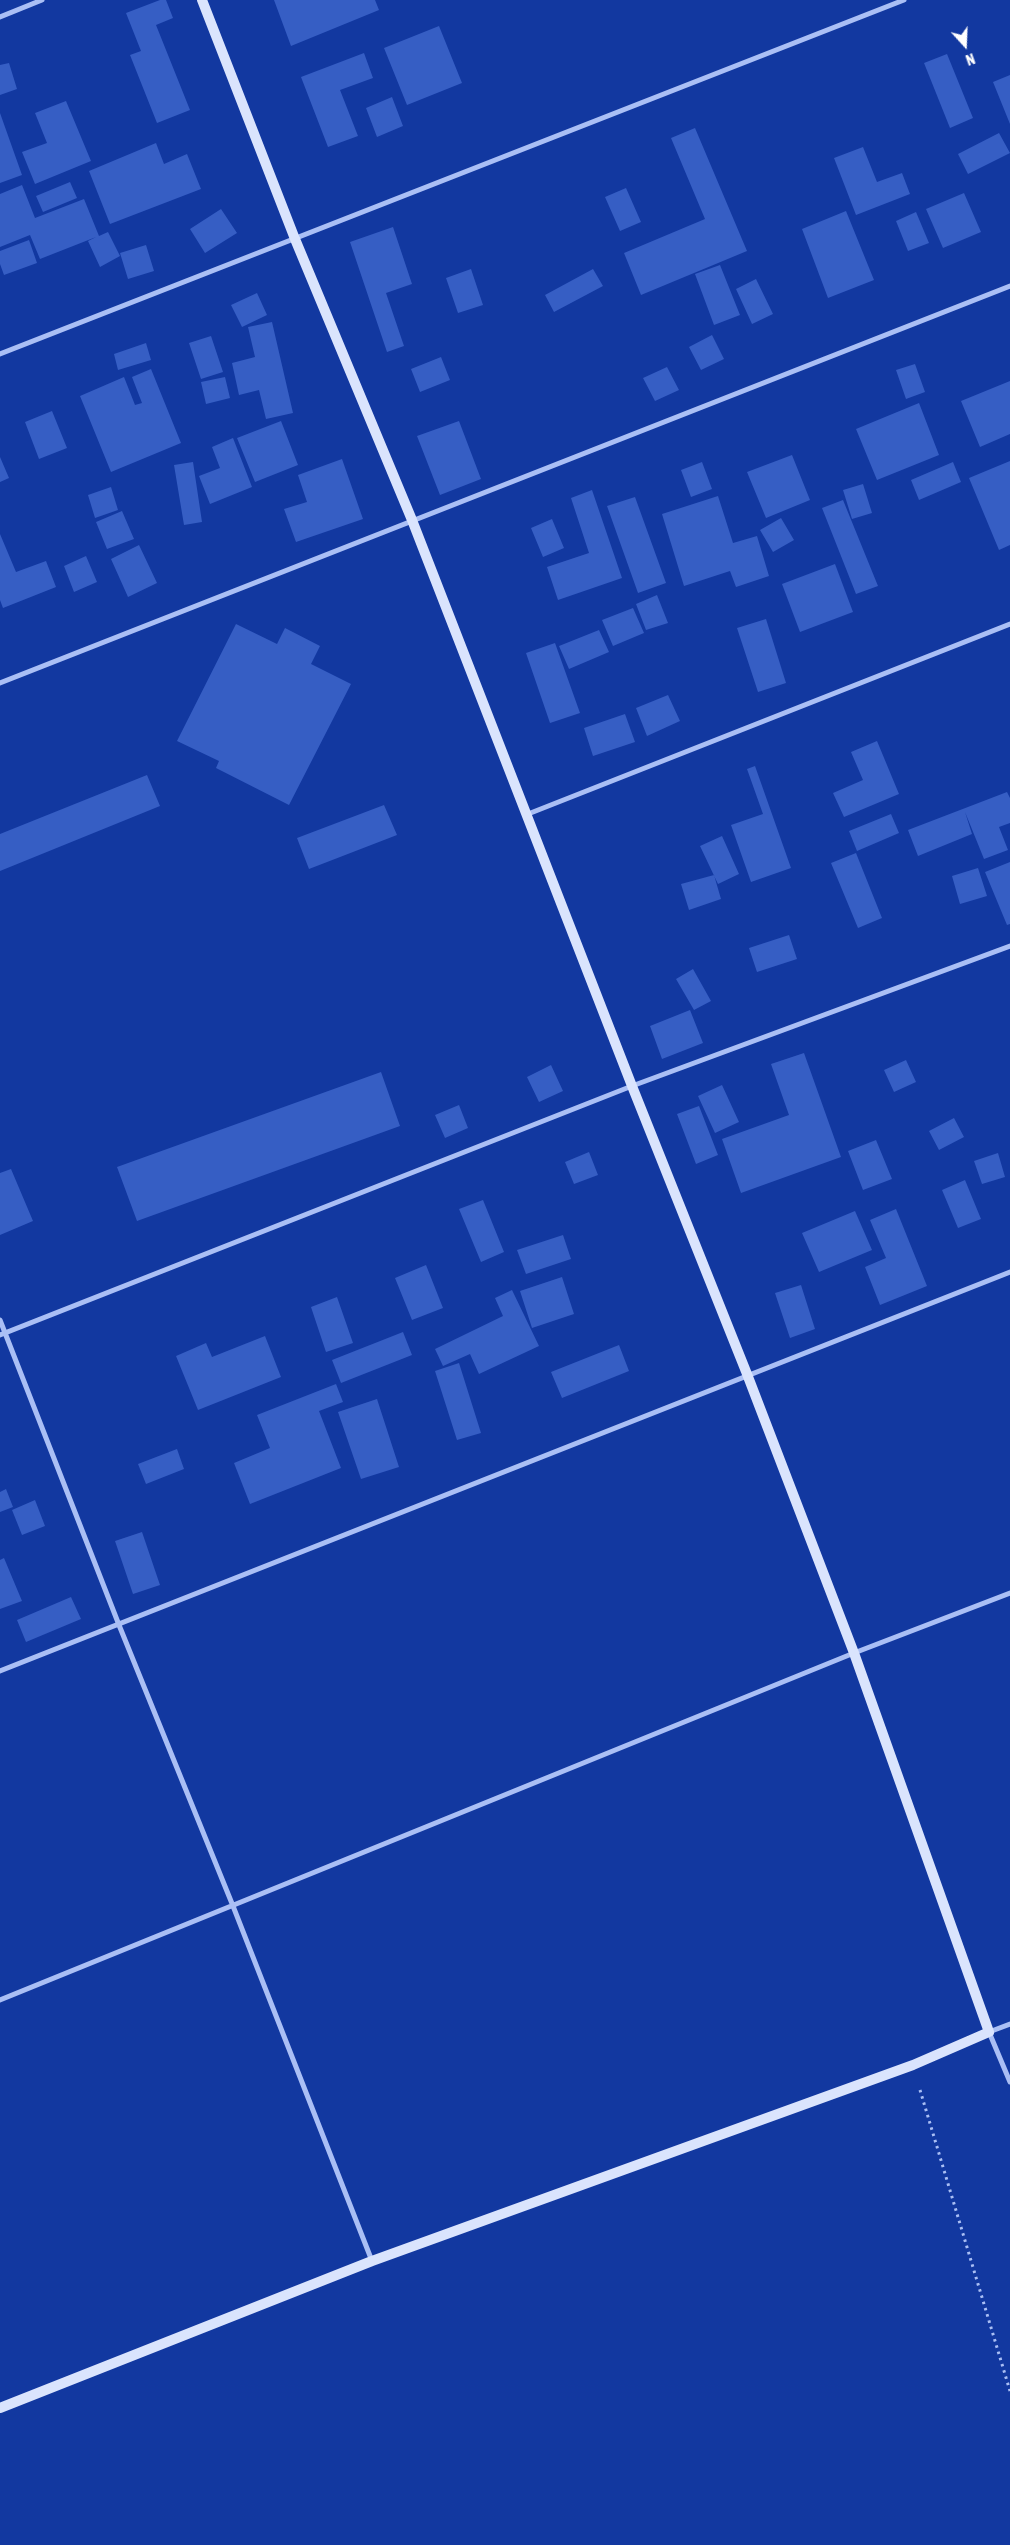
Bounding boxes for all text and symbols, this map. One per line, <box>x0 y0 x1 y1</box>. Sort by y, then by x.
north arrow <box>940 20 990 70</box>
text: N <box>964 50 977 68</box>

